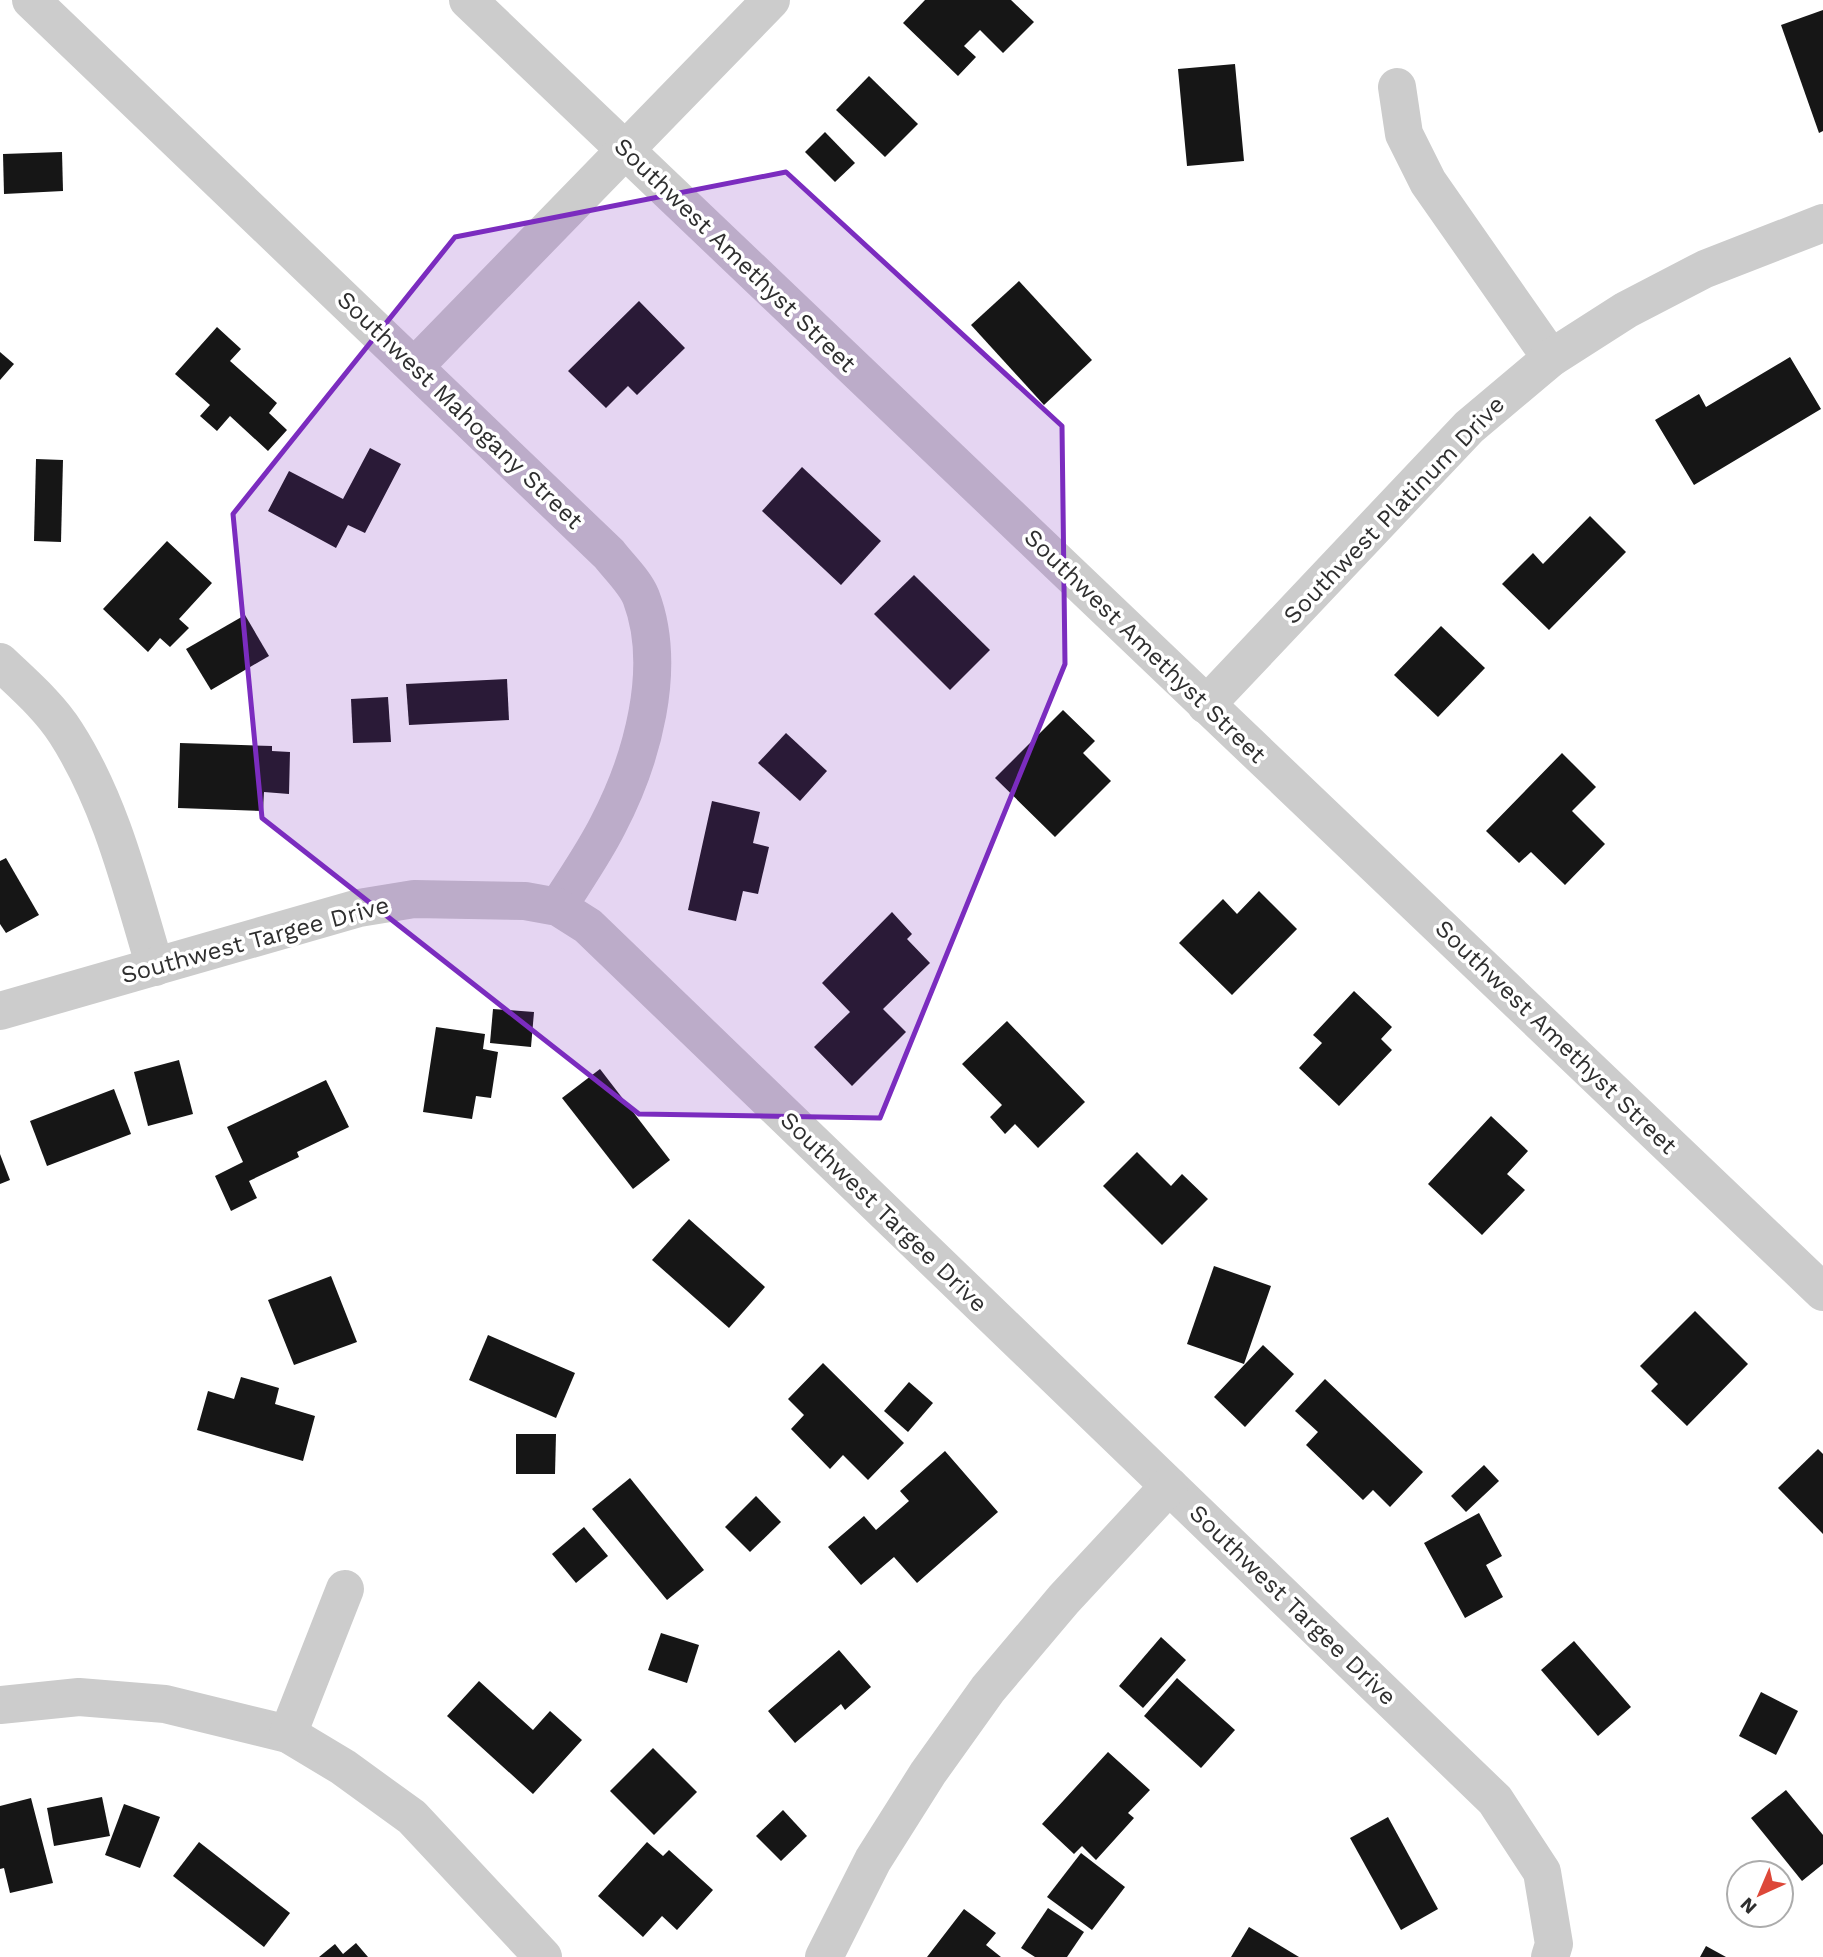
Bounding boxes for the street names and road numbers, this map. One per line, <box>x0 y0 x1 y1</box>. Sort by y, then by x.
street label: Southwest Amethyst Street <box>608 132 862 378</box>
street label: Southwest Mahogany Street <box>332 285 588 535</box>
street label: Southwest Platinum Drive <box>1278 390 1510 630</box>
street label: Southwest Amethyst Street <box>1018 523 1272 769</box>
street label: Southwest Targee Drive <box>118 891 392 989</box>
street label: Southwest Amethyst Street <box>1429 914 1683 1160</box>
street label: Southwest Targee Drive <box>775 1106 993 1318</box>
street label: Southwest Targee Drive <box>1184 1499 1402 1711</box>

